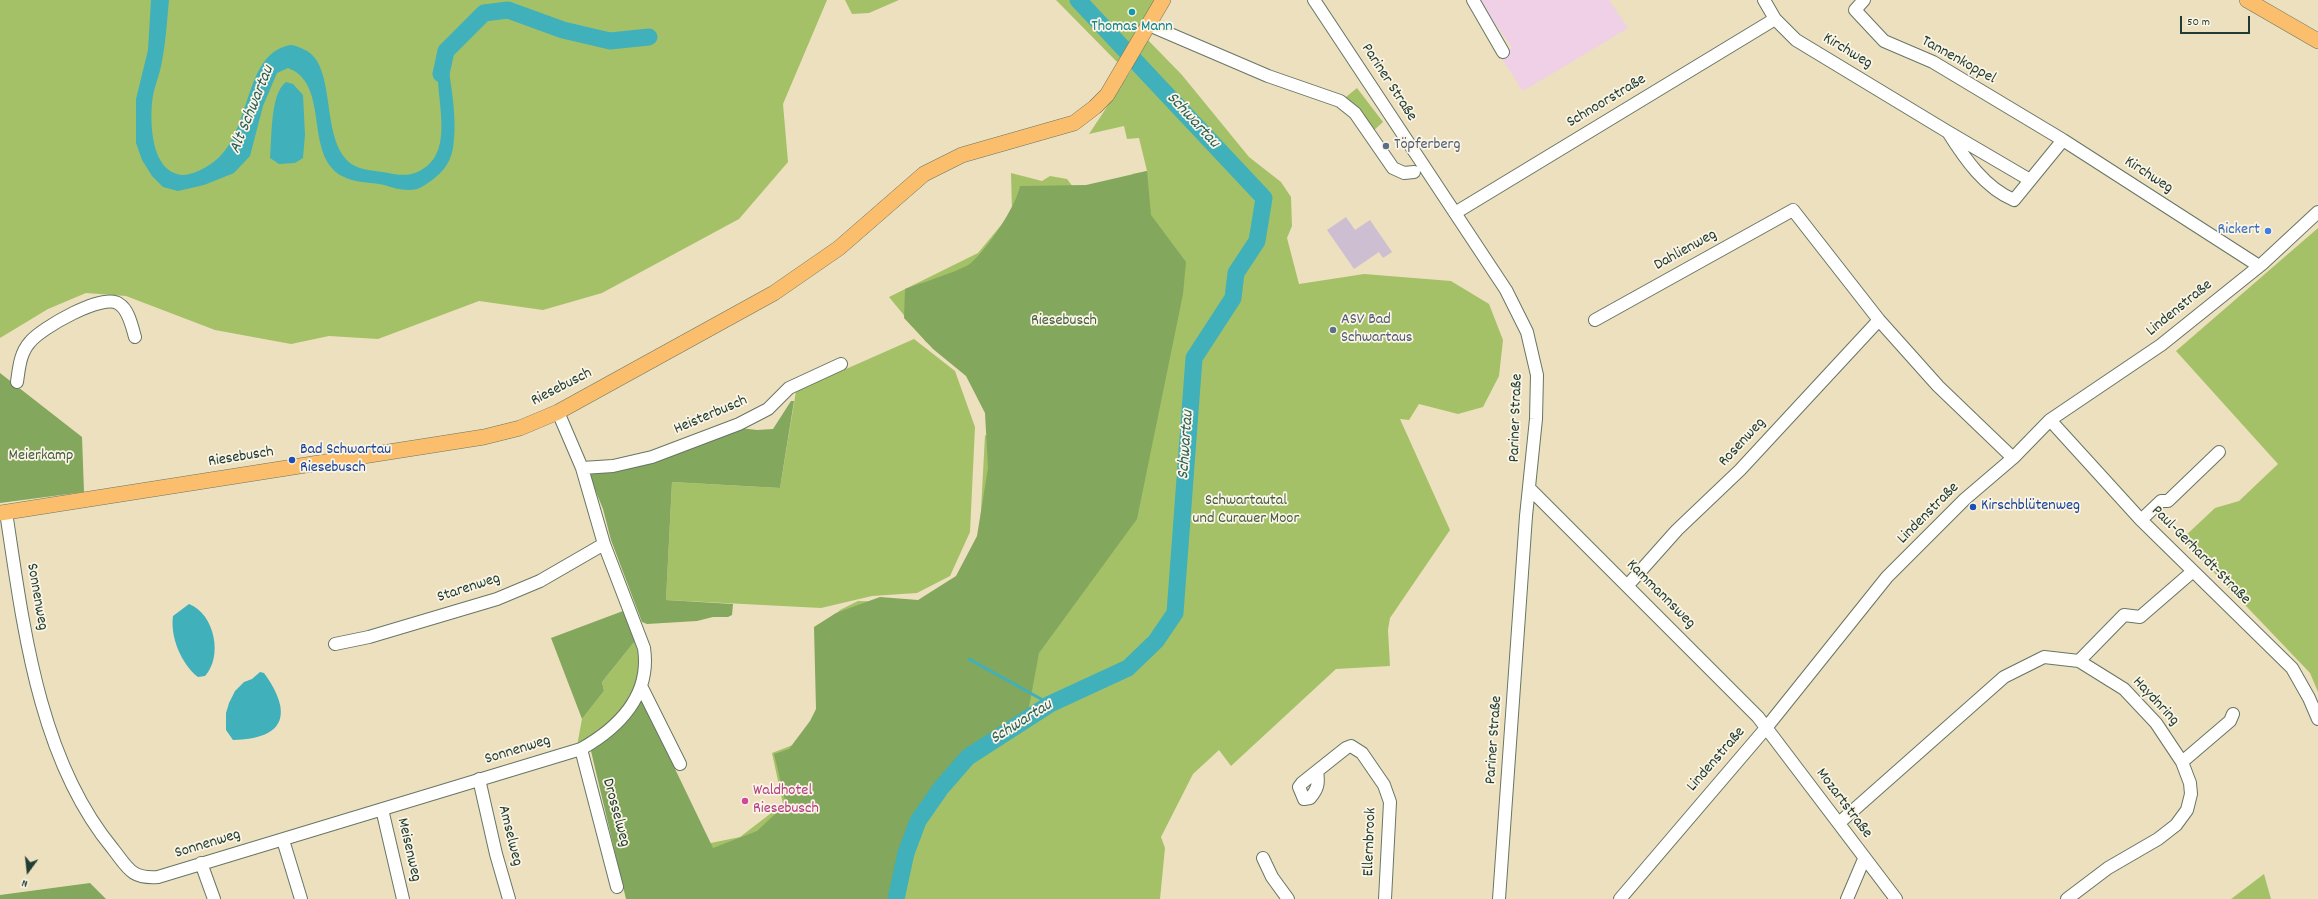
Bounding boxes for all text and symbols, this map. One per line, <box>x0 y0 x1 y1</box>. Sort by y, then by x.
marker: Thomas Mann <box>1127 7 1137 17</box>
scale bar <box>2182 8 2252 34</box>
text: 50 m <box>2187 14 2210 31</box>
place label: Thomas Mann <box>1091 18 1173 38</box>
street label: Kirchweg <box>1819 30 1875 74</box>
street label: Tannenkoppel <box>1917 33 1999 89</box>
street label: Pariner Straße <box>1356 41 1420 125</box>
water label: Alt Schwartau <box>226 63 280 157</box>
street label: Schnoorstraße <box>1564 71 1650 133</box>
water label: Schwartau <box>1161 89 1223 153</box>
place label: Töpferberg <box>1394 136 1460 156</box>
marker: Töpferberg <box>1381 141 1391 151</box>
street label: Kirchweg <box>2120 153 2176 199</box>
place label: Rickert <box>2217 221 2260 241</box>
street label: Dahlienweg <box>1651 226 1721 276</box>
marker: Rickert <box>2263 226 2273 236</box>
street label: Lindenstraße <box>2143 277 2217 341</box>
place label: ASV Bad Schwartaus <box>1341 311 1413 349</box>
park label: Riesebusch <box>1031 312 1097 332</box>
marker: ASV Bad Schwartaus <box>1328 325 1338 335</box>
street label: Riesebusch <box>528 364 596 412</box>
street label: Pariner Straße <box>1506 373 1528 463</box>
street label: Heisterbusch <box>671 392 751 440</box>
water label: Schwartau <box>1174 410 1200 480</box>
street label: Rosenweg <box>1715 414 1771 472</box>
place label: Bad Schwartau Riesebusch <box>300 441 391 479</box>
street label: Riesebusch <box>207 443 275 473</box>
park label: Meierkamp <box>9 447 73 467</box>
marker: Bad Schwartau Riesebusch <box>287 455 297 465</box>
street label: Lindenstraße <box>1894 479 1964 549</box>
park label: Schwartautal und Curauer Moor <box>1193 492 1299 530</box>
place label: Kirschblütenweg <box>1981 497 2080 517</box>
marker: Kirschblütenweg <box>1968 502 1978 512</box>
street label: Paul-Gerhardt-Straße <box>2146 502 2254 610</box>
street label: Kammannsweg <box>1621 556 1699 634</box>
street label: Sonnenweg <box>21 562 51 632</box>
street label: Starenweg <box>435 570 503 608</box>
street label: Haydnring <box>2127 673 2183 731</box>
street label: Pariner Straße <box>1482 695 1508 785</box>
water label: Schwartau <box>987 696 1057 750</box>
street label: Lindenstraße <box>1684 724 1750 796</box>
street label: Sonnenweg <box>483 732 553 770</box>
street label: Mozartstraße <box>1810 765 1876 843</box>
street label: Drosselweg <box>597 777 633 849</box>
place label: Waldhotel Riesebusch <box>753 782 819 820</box>
marker: Waldhotel Riesebusch <box>740 796 750 806</box>
street label: Amselweg <box>492 804 526 868</box>
street label: Ellernbrook <box>1360 807 1382 877</box>
street label: Meisenweg <box>391 816 425 884</box>
street label: Sonnenweg <box>173 826 243 864</box>
north arrow <box>8 851 48 891</box>
text: N <box>20 874 30 891</box>

